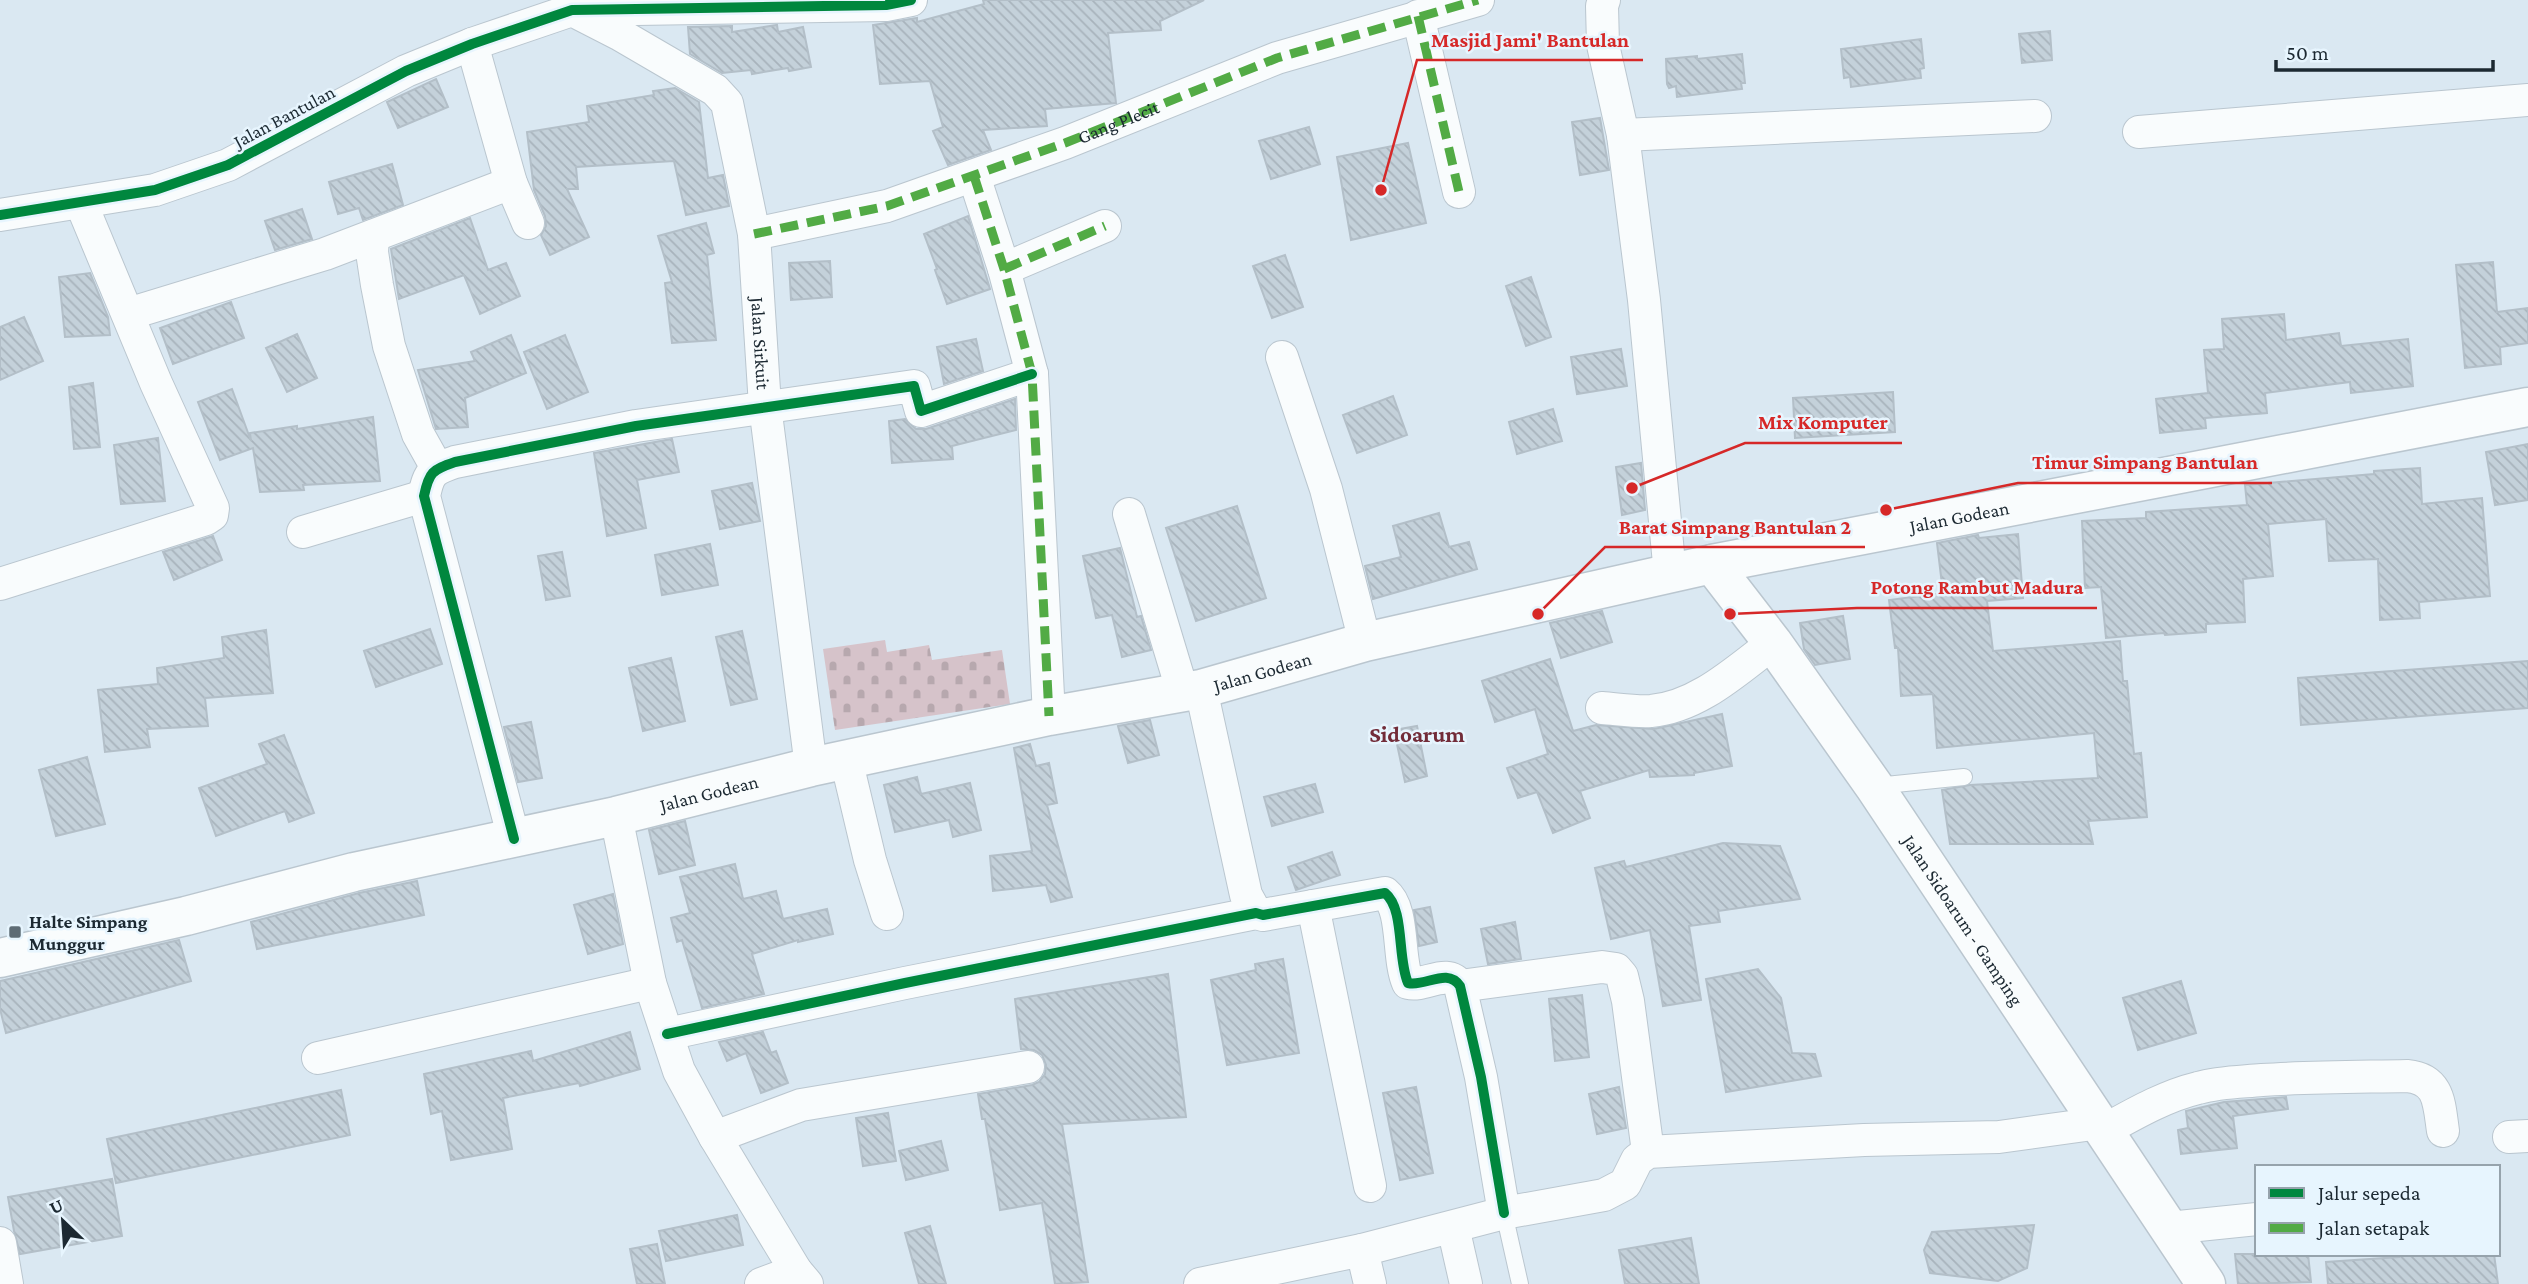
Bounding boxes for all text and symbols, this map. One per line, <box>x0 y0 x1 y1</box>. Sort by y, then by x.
callout: Masjid Jami' Bantulan <box>1417 18 1643 60</box>
text: Masjid Jami' Bantulan <box>1431 28 1629 52</box>
scale bar <box>2276 28 2493 72</box>
text: 50 m <box>2286 41 2329 65</box>
street label: Jalan Bantulan <box>228 81 338 153</box>
street label: Gang Plecit <box>1075 96 1163 148</box>
street label: Jalan Sirkuit <box>747 294 774 391</box>
callout: Mix Komputer <box>1745 401 1902 443</box>
text: Mix Komputer <box>1758 410 1888 434</box>
callout: Timur Simpang Bantulan <box>2018 441 2272 483</box>
text: Timur Simpang Bantulan <box>2032 450 2258 474</box>
street label: Jalan Godean <box>1906 497 2011 537</box>
callout: Barat Simpang Bantulan 2 <box>1605 505 1865 547</box>
text: Barat Simpang Bantulan 2 <box>1619 515 1852 539</box>
callout: Potong Rambut Madura <box>1857 566 2097 608</box>
text: Potong Rambut Madura <box>1871 575 2084 599</box>
street label: Jalan Godean <box>1209 648 1314 696</box>
district label: Sidoarum <box>1369 721 1465 747</box>
street label: Jalan Godean <box>656 771 760 816</box>
street label: Jalan Sidoarum - Gamping <box>1897 829 2027 1010</box>
place label: Halte Simpang Munggur <box>29 911 148 954</box>
marker: Halte Simpang Munggur <box>7 924 23 940</box>
legend <box>2255 1165 2500 1256</box>
text: Jalur sepeda <box>2316 1181 2421 1205</box>
north arrow <box>28 1186 98 1256</box>
text: U <box>46 1194 66 1218</box>
text: Jalan setapak <box>2316 1216 2429 1240</box>

